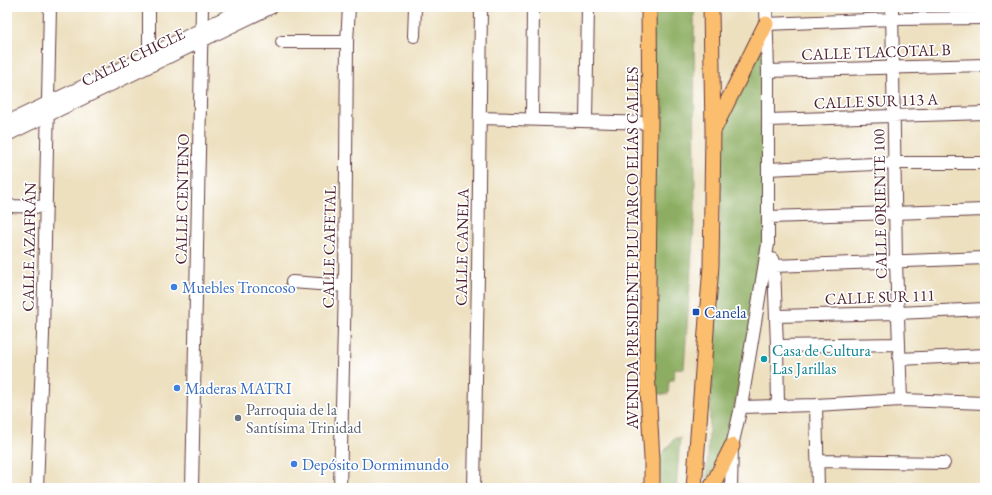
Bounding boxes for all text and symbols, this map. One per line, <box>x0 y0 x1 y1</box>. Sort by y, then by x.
street label: CALLE CHICLE <box>78 23 188 91</box>
street label: CALLE TLACOTAL B <box>801 39 951 65</box>
street label: AVENIDA PRESIDENTE PLUTARCO ELÍAS CALLES <box>622 66 643 431</box>
street label: CALLE SUR 113 A <box>813 88 940 114</box>
street label: CALLE ORIENTE 100 <box>868 128 892 279</box>
street label: CALLE CENTENO <box>170 133 194 265</box>
street label: CALLE AZAFRÁN <box>17 182 41 312</box>
street label: CALLE CAFETAL <box>317 185 341 309</box>
street label: CALLE CANELA <box>450 187 474 306</box>
place label: Muebles Troncoso <box>182 277 296 298</box>
marker: Muebles Troncoso <box>169 282 179 292</box>
street label: CALLE SUR 111 <box>825 285 935 309</box>
place label: Canela <box>704 302 747 323</box>
marker: Canela <box>691 307 701 317</box>
place label: Casa de Cultura Las Jarillas <box>772 340 871 379</box>
marker: Casa de Cultura Las Jarillas <box>759 354 769 364</box>
place label: Maderas MATRI <box>185 378 292 399</box>
marker: Maderas MATRI <box>172 383 182 393</box>
place label: Parroquia de la Santísima Trinidad <box>246 399 363 438</box>
marker: Parroquia de la Santísima Trinidad <box>233 413 243 423</box>
place label: Depósito Dormimundo <box>302 454 449 475</box>
marker: Depósito Dormimundo <box>289 459 299 469</box>

